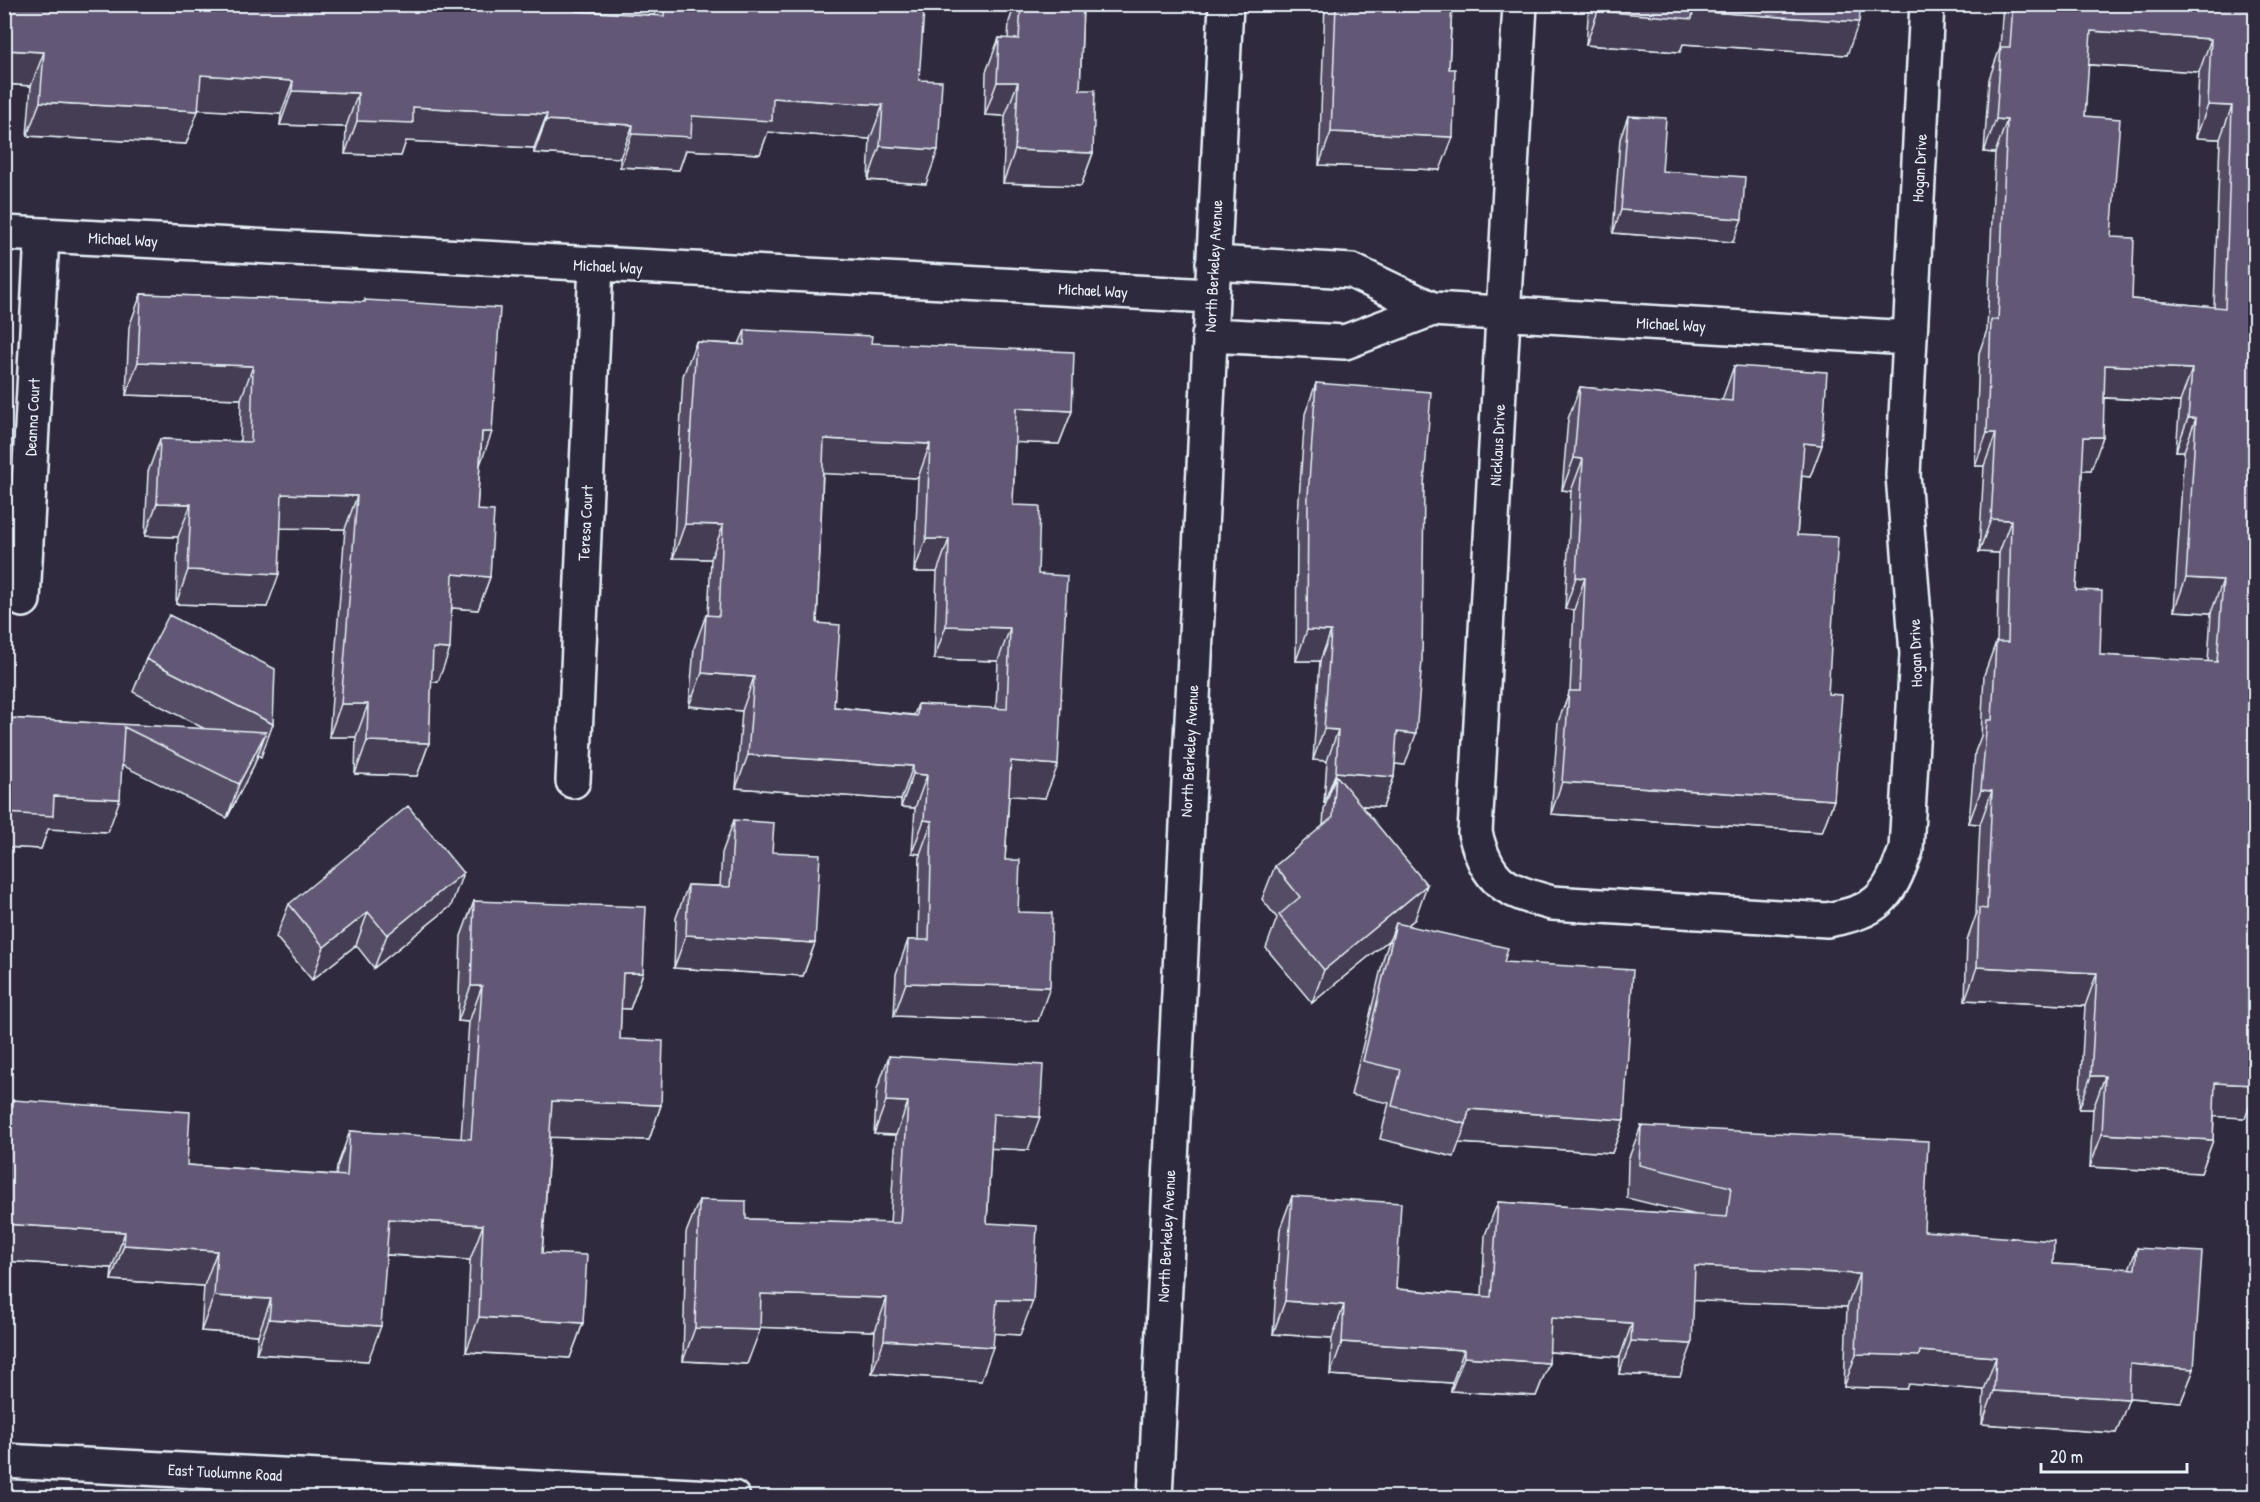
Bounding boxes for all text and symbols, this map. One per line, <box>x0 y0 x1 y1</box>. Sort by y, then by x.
street label: Hogan Drive <box>1906 133 1932 203</box>
street label: North Berkeley Avenue <box>1199 199 1227 333</box>
street label: Michael Way <box>88 226 159 252</box>
street label: Michael Way <box>573 253 644 279</box>
street label: Michael Way <box>1058 277 1129 303</box>
street label: Michael Way <box>1636 311 1707 337</box>
street label: Deanna Court <box>19 377 45 456</box>
street label: Nicklaus Drive <box>1484 403 1510 486</box>
street label: Teresa Court <box>572 484 598 561</box>
street label: Hogan Drive <box>1903 618 1927 688</box>
street label: North Berkeley Avenue <box>1175 684 1203 818</box>
street label: North Berkeley Avenue <box>1152 1169 1180 1303</box>
scale bar <box>2041 1436 2186 1474</box>
text: 20 m <box>2050 1444 2083 1469</box>
street label: East Tuolumne Road <box>167 1458 283 1486</box>

